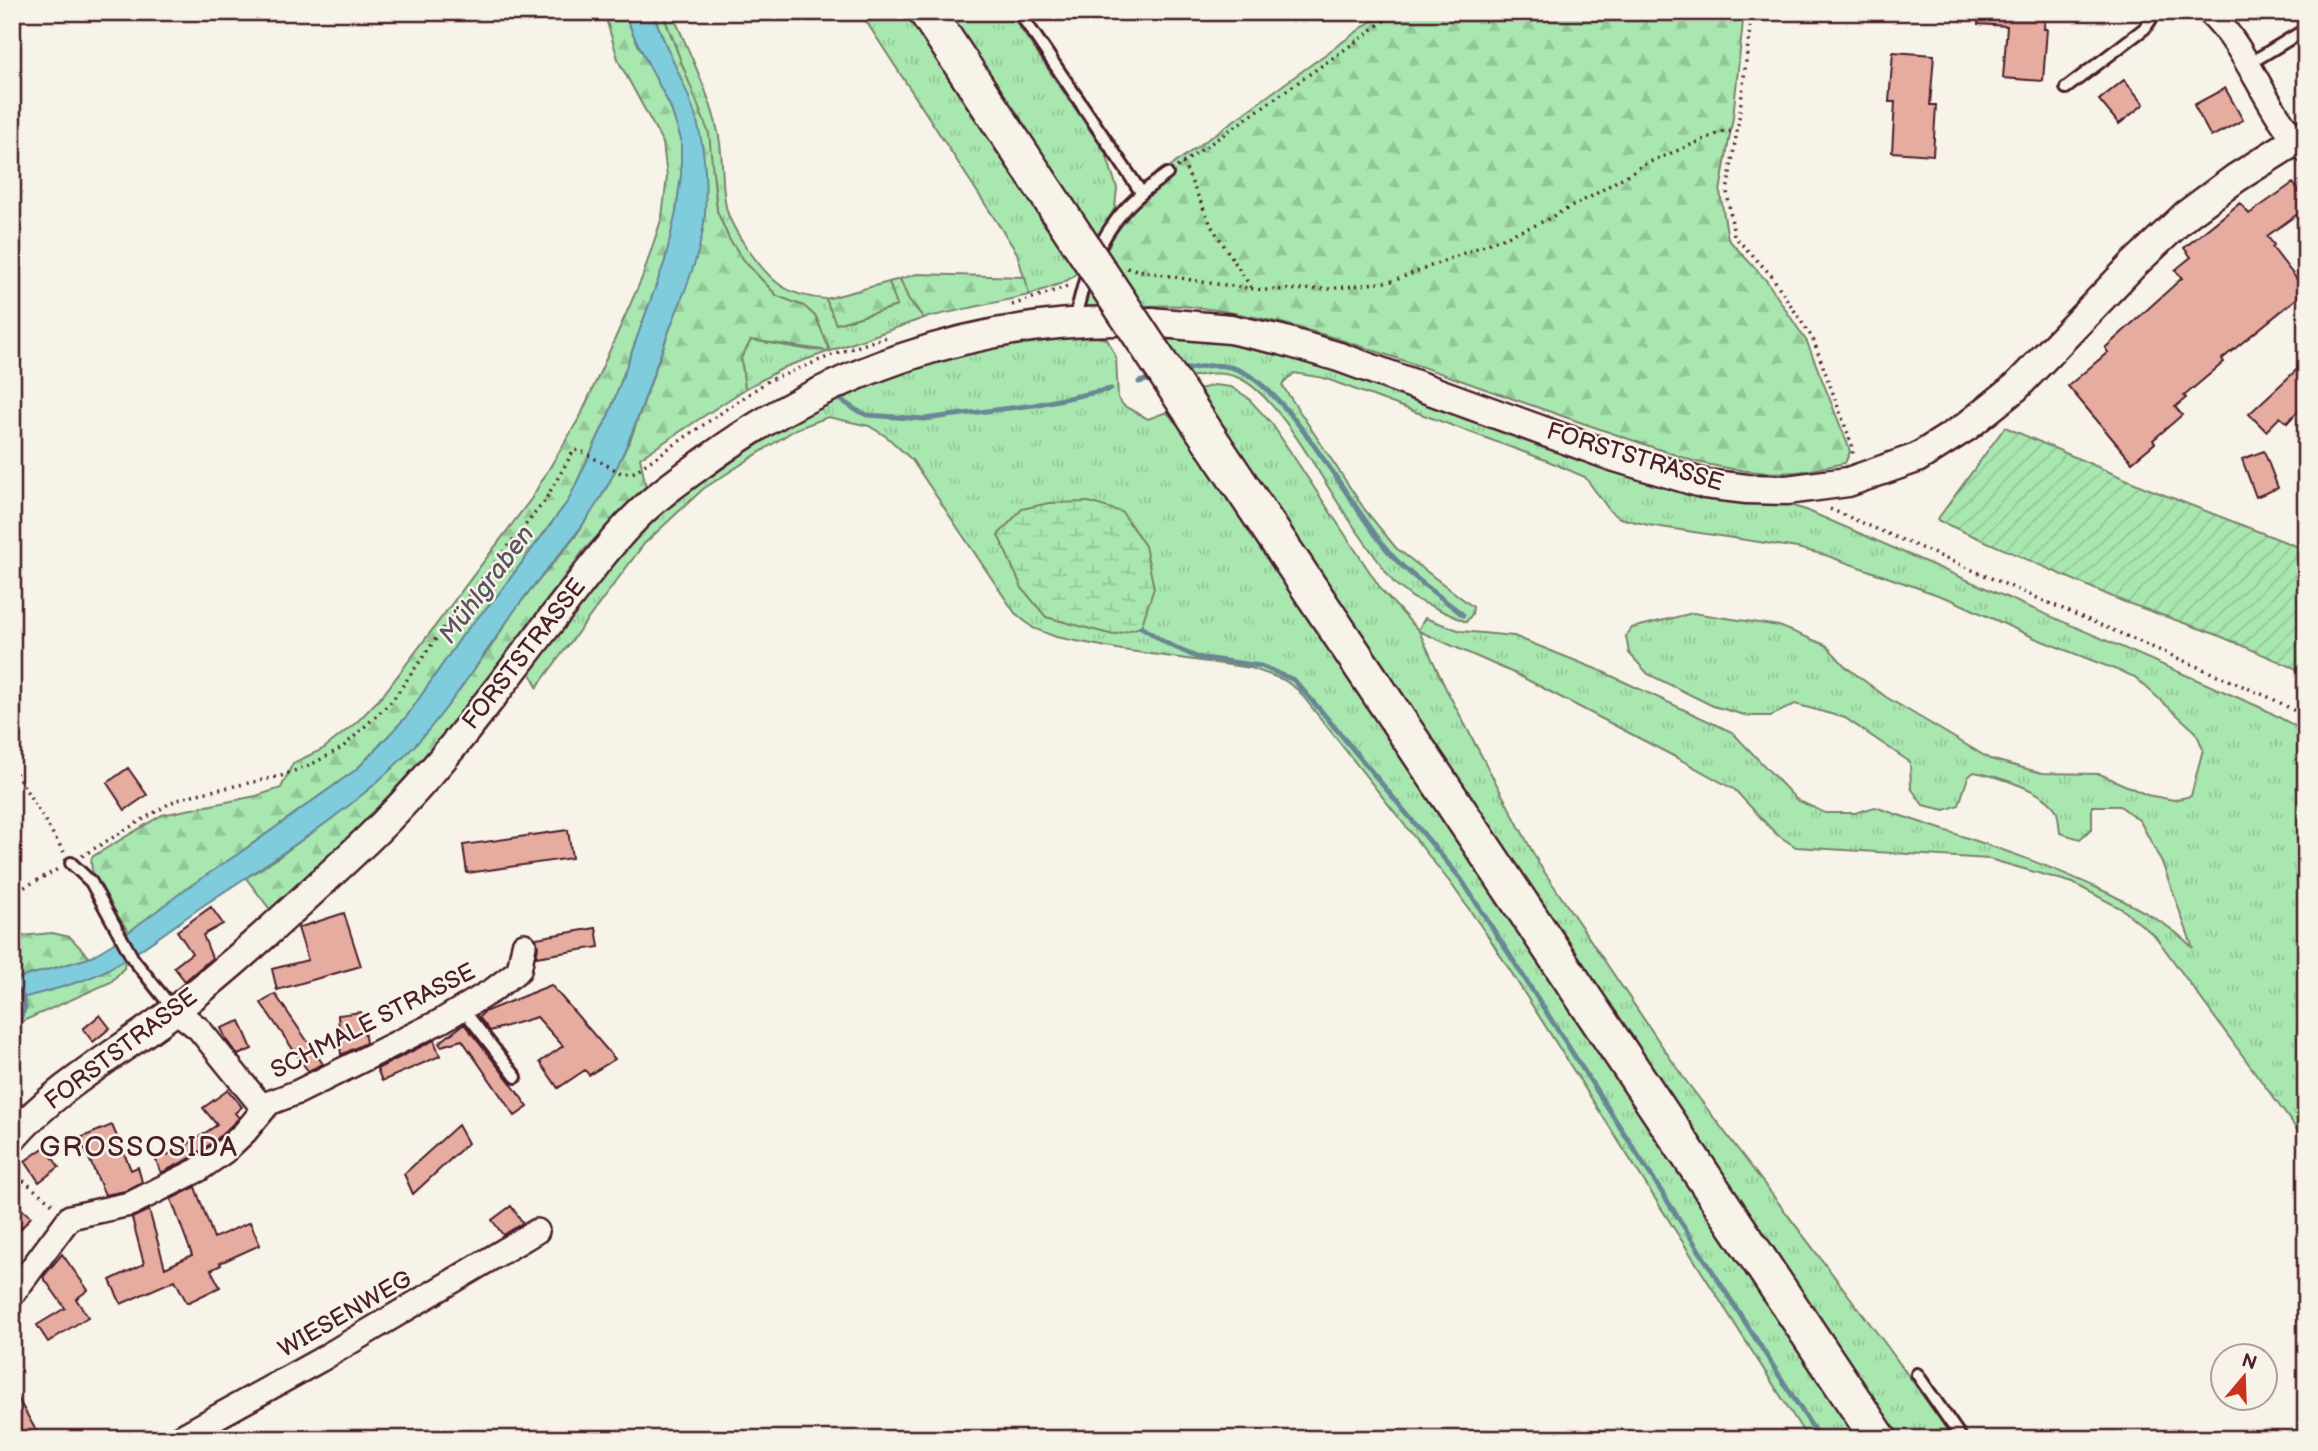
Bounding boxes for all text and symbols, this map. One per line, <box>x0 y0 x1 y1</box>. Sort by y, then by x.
street label: FORSTSTRASSE <box>1543 416 1727 498</box>
water label: Mühlgraben <box>433 520 541 650</box>
street label: FORSTSTRASSE <box>456 573 592 735</box>
street label: SCHMALE STRASSE <box>266 957 480 1085</box>
street label: FORSTSTRASSE <box>39 982 203 1116</box>
district label: GROSSOSIDA <box>39 1131 239 1164</box>
street label: WIESENWEG <box>273 1264 417 1364</box>
north arrow <box>2210 1342 2280 1412</box>
text: N <box>2239 1349 2260 1376</box>

